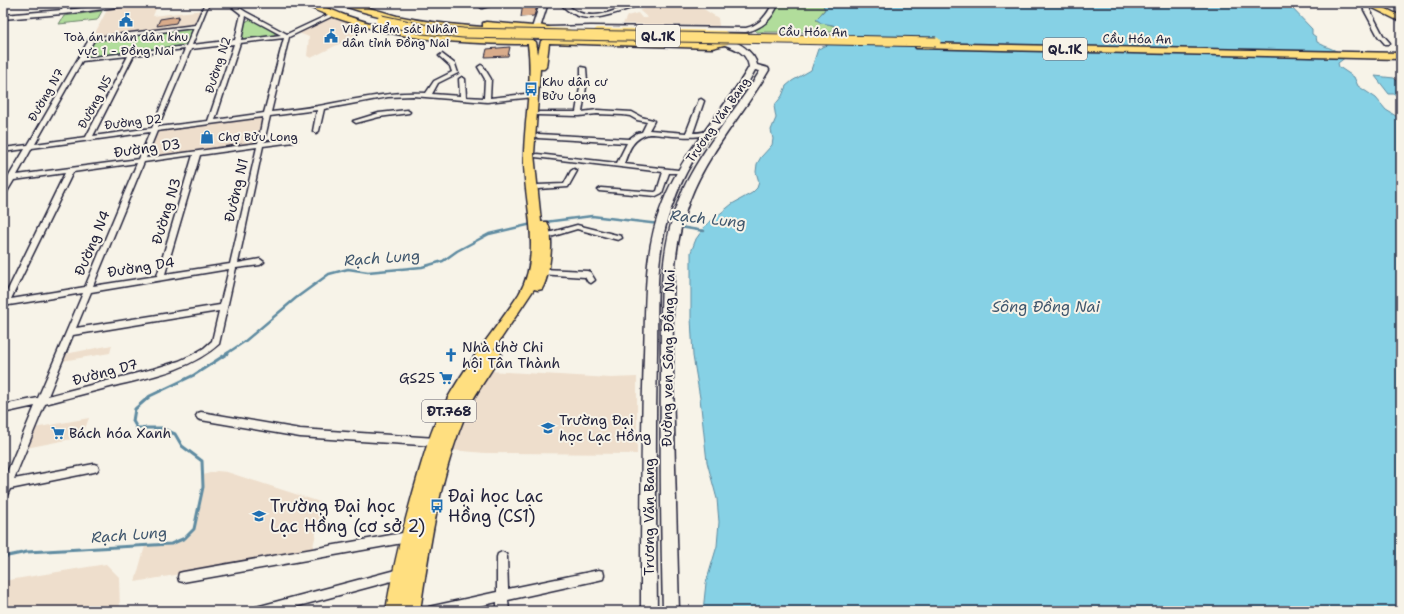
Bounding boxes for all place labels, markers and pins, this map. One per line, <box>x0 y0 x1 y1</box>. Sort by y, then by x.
public building icon: Toà án nhân dân khu vực 1 - Đồng Nai <box>118 12 134 28</box>
place label: Viện Kiểm sát Nhân dân tỉnh Đồng Nai <box>342 21 457 51</box>
public building icon: Viện Kiểm sát Nhân dân tỉnh Đồng Nai <box>323 28 339 44</box>
place label: Toà án nhân dân khu vực 1 - Đồng Nai <box>64 29 188 59</box>
place label: Khu dân cư Bửu Long <box>542 74 608 104</box>
bus stop icon: Khu dân cư Bửu Long <box>523 81 539 97</box>
shop icon: Chợ Bửu Long <box>199 129 215 145</box>
place label: Chợ Bửu Long <box>218 129 298 145</box>
place label: Nhà thờ Chi hội Tân Thành <box>462 338 560 372</box>
church icon: Nhà thờ Chi hội Tân Thành <box>443 347 459 363</box>
place label: GS25 <box>399 369 435 387</box>
supermarket icon: GS25 <box>438 370 454 386</box>
place label: Trường Đại học Lạc Hồng <box>559 411 651 445</box>
school or university icon: Trường Đại học Lạc Hồng <box>540 420 556 436</box>
place label: Bách hóa Xanh <box>69 424 171 442</box>
supermarket icon: Bách hóa Xanh <box>50 425 66 441</box>
place label: Đại học Lạc Hồng (CS1) <box>448 485 543 527</box>
place label: Trường Đại học Lạc Hồng (cơ sở 2) <box>270 495 425 537</box>
bus stop icon: Đại học Lạc Hồng (CS1) <box>429 498 445 514</box>
school or university icon: Trường Đại học Lạc Hồng (cơ sở 2) <box>251 508 267 524</box>

